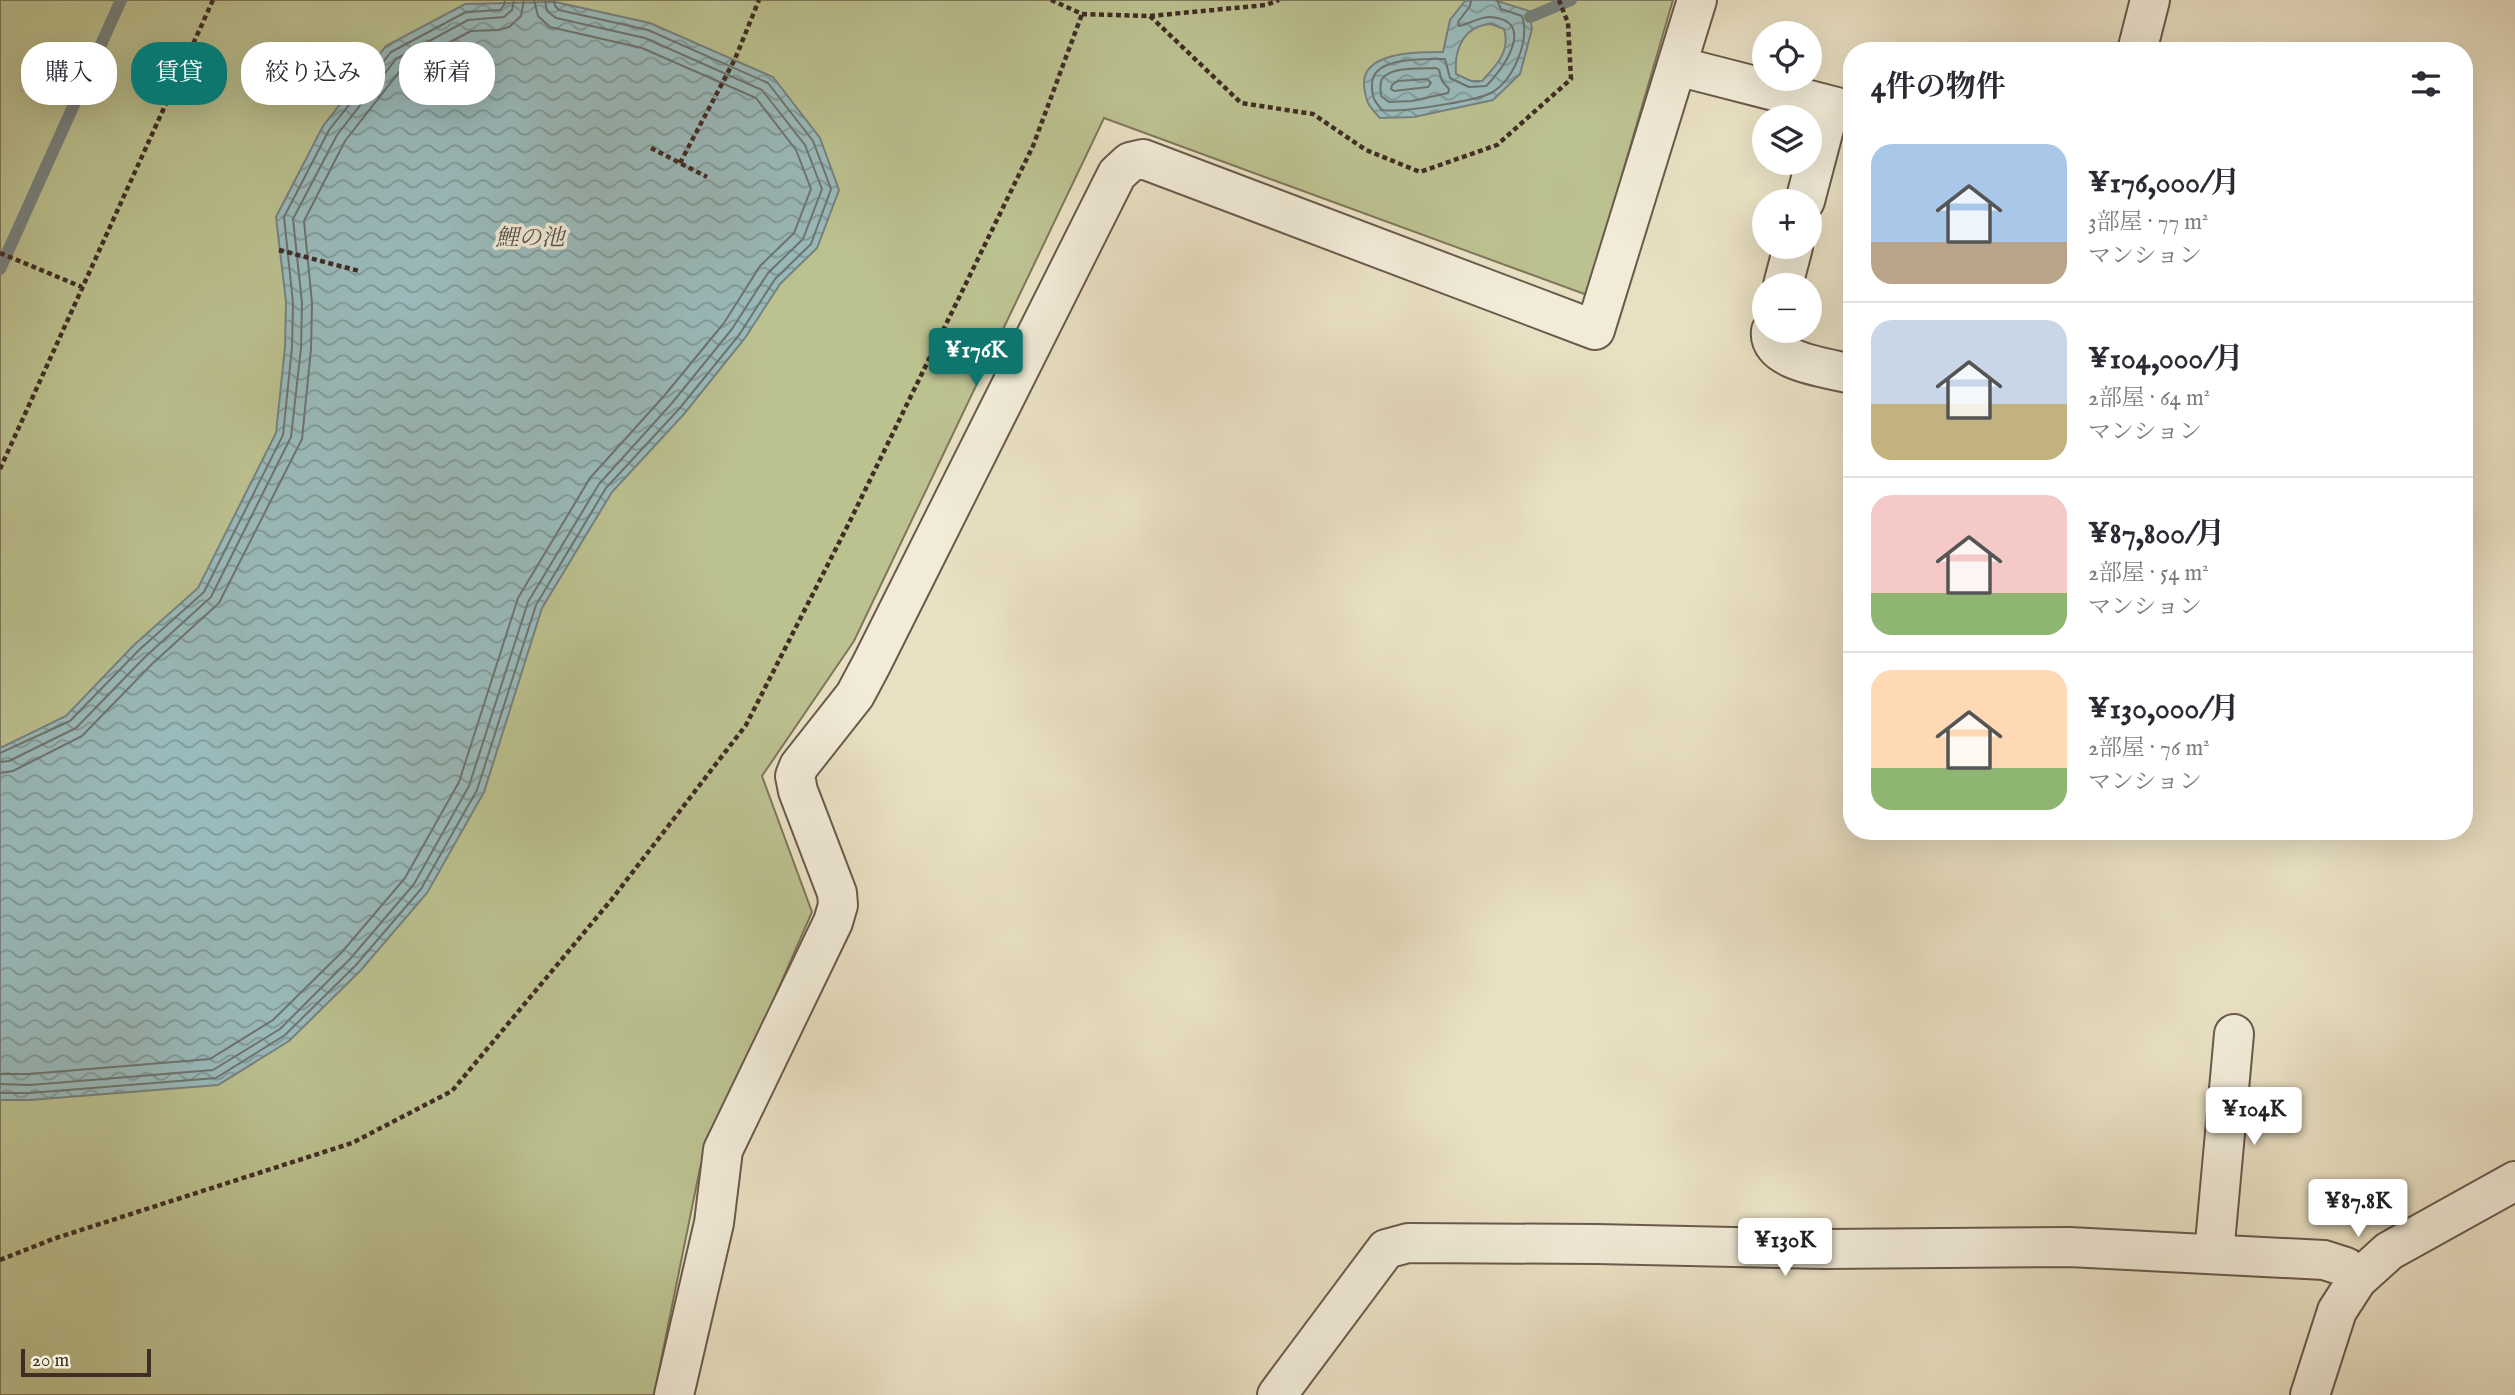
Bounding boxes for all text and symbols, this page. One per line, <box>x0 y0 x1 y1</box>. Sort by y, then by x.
map controls <box>1752 21 1822 343</box>
button: locate <box>1752 21 1822 91</box>
chip: 購入 <box>21 42 117 105</box>
chip: 賃貸 <box>131 42 227 105</box>
chip: 絞り込み <box>241 42 385 105</box>
chip: 新着 <box>399 42 495 105</box>
icon: filters <box>2407 65 2445 103</box>
text: 4件の物件 <box>1871 69 2006 107</box>
button: layers <box>1752 105 1822 175</box>
text: ¥176,000/月 <box>2088 165 2240 203</box>
icon: home <box>1927 172 2011 256</box>
button: + <box>1752 189 1822 259</box>
text: 3部屋 · 77 m² <box>2088 208 2208 237</box>
water label: 鯉の池 <box>496 224 568 253</box>
text: マンション <box>2088 242 2202 271</box>
button: − <box>1752 273 1822 343</box>
pin: ¥176K <box>927 328 1025 388</box>
text: ¥176K <box>945 336 1007 365</box>
text: ¥104,000/月 <box>2088 341 2244 379</box>
icon: home <box>1927 348 2011 432</box>
text: 2部屋 · 64 m² <box>2088 384 2210 413</box>
text: マンション <box>2088 418 2202 447</box>
text: ¥87,800/月 <box>2088 516 2225 554</box>
icon: home <box>1927 523 2011 607</box>
text: 2部屋 · 54 m² <box>2088 559 2209 588</box>
text: マンション <box>2088 593 2202 622</box>
text: ¥130,000/月 <box>2088 691 2239 729</box>
icon: home <box>1927 698 2011 782</box>
text: 2部屋 · 76 m² <box>2088 734 2210 763</box>
text: マンション <box>2088 768 2202 797</box>
pin: ¥104K <box>2205 1088 2303 1147</box>
text: ¥104K <box>2222 1095 2286 1124</box>
pin: ¥87.8K <box>2301 1180 2415 1239</box>
text: ¥87.8K <box>2324 1187 2392 1216</box>
pin: ¥130K <box>1736 1218 1834 1278</box>
text: ¥130K <box>1754 1226 1816 1255</box>
scale bar <box>21 1346 150 1378</box>
text: 20 m <box>32 1349 69 1373</box>

